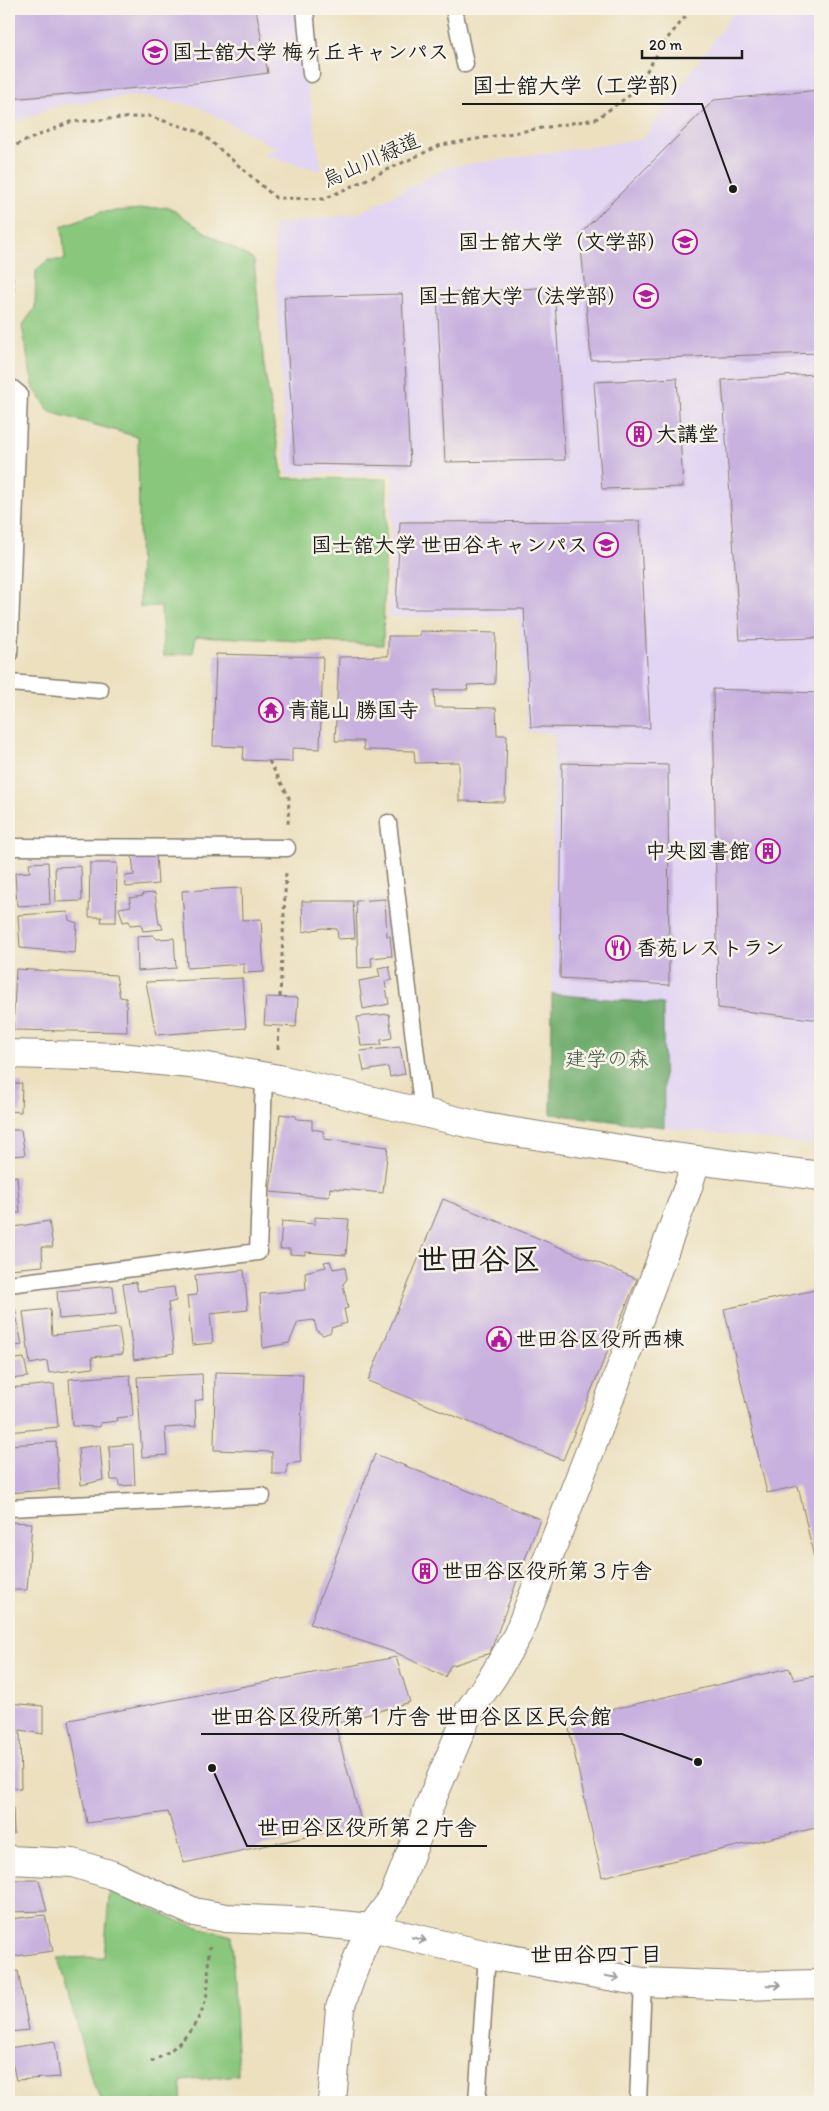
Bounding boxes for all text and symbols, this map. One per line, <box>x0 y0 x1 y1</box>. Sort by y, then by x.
scale bar <box>642 28 742 60</box>
text: 20 m <box>649 36 683 54</box>
school or university icon: 国士舘大学 梅ヶ丘キャンパス <box>142 39 168 65</box>
place label: 国士舘大学 梅ヶ丘キャンパス <box>172 39 449 64</box>
callout: 国士舘大学（工学部） <box>462 67 702 104</box>
text: 国士舘大学（工学部） <box>472 72 692 99</box>
street label: 烏山川緑道 <box>318 127 424 192</box>
place label: 国士舘大学（文学部） <box>458 229 668 254</box>
school or university icon: 国士舘大学（文学部） <box>672 229 698 255</box>
place label: 国士舘大学（法学部） <box>418 283 628 308</box>
school or university icon: 国士舘大学（法学部） <box>633 283 659 309</box>
building icon: 大講堂 <box>626 421 652 447</box>
place label: 大講堂 <box>656 421 719 446</box>
place label: 国士舘大学 世田谷キャンパス <box>311 532 588 557</box>
school or university icon: 国士舘大学 世田谷キャンパス <box>593 532 619 558</box>
temple icon: 青龍山 勝国寺 <box>258 697 284 723</box>
place label: 青龍山 勝国寺 <box>288 697 419 722</box>
place label: 中央図書館 <box>645 838 750 863</box>
building icon: 中央図書館 <box>755 838 781 864</box>
restaurant icon: 香苑レストラン <box>605 935 631 961</box>
place label: 香苑レストラン <box>636 935 785 960</box>
park label: 建学の森 <box>565 1046 649 1071</box>
district label: 世田谷区 <box>417 1241 541 1278</box>
public building icon: 世田谷区役所西棟 <box>486 1326 512 1352</box>
place label: 世田谷区役所西棟 <box>516 1326 684 1351</box>
building icon: 世田谷区役所第３庁舎 <box>412 1558 438 1584</box>
place label: 世田谷区役所第３庁舎 <box>442 1558 652 1583</box>
callout: 世田谷区役所第１庁舎 世田谷区区民会館 <box>201 1697 622 1734</box>
text: 世田谷区役所第１庁舎 世田谷区区民会館 <box>211 1703 611 1730</box>
callout: 世田谷区役所第２庁舎 <box>247 1809 487 1846</box>
text: 世田谷区役所第２庁舎 <box>257 1814 477 1841</box>
one-way arrow <box>410 1935 426 1944</box>
district label: 世田谷四丁目 <box>530 1941 662 1968</box>
one-way arrow <box>604 1972 620 1982</box>
one-way arrow <box>766 1980 782 1990</box>

